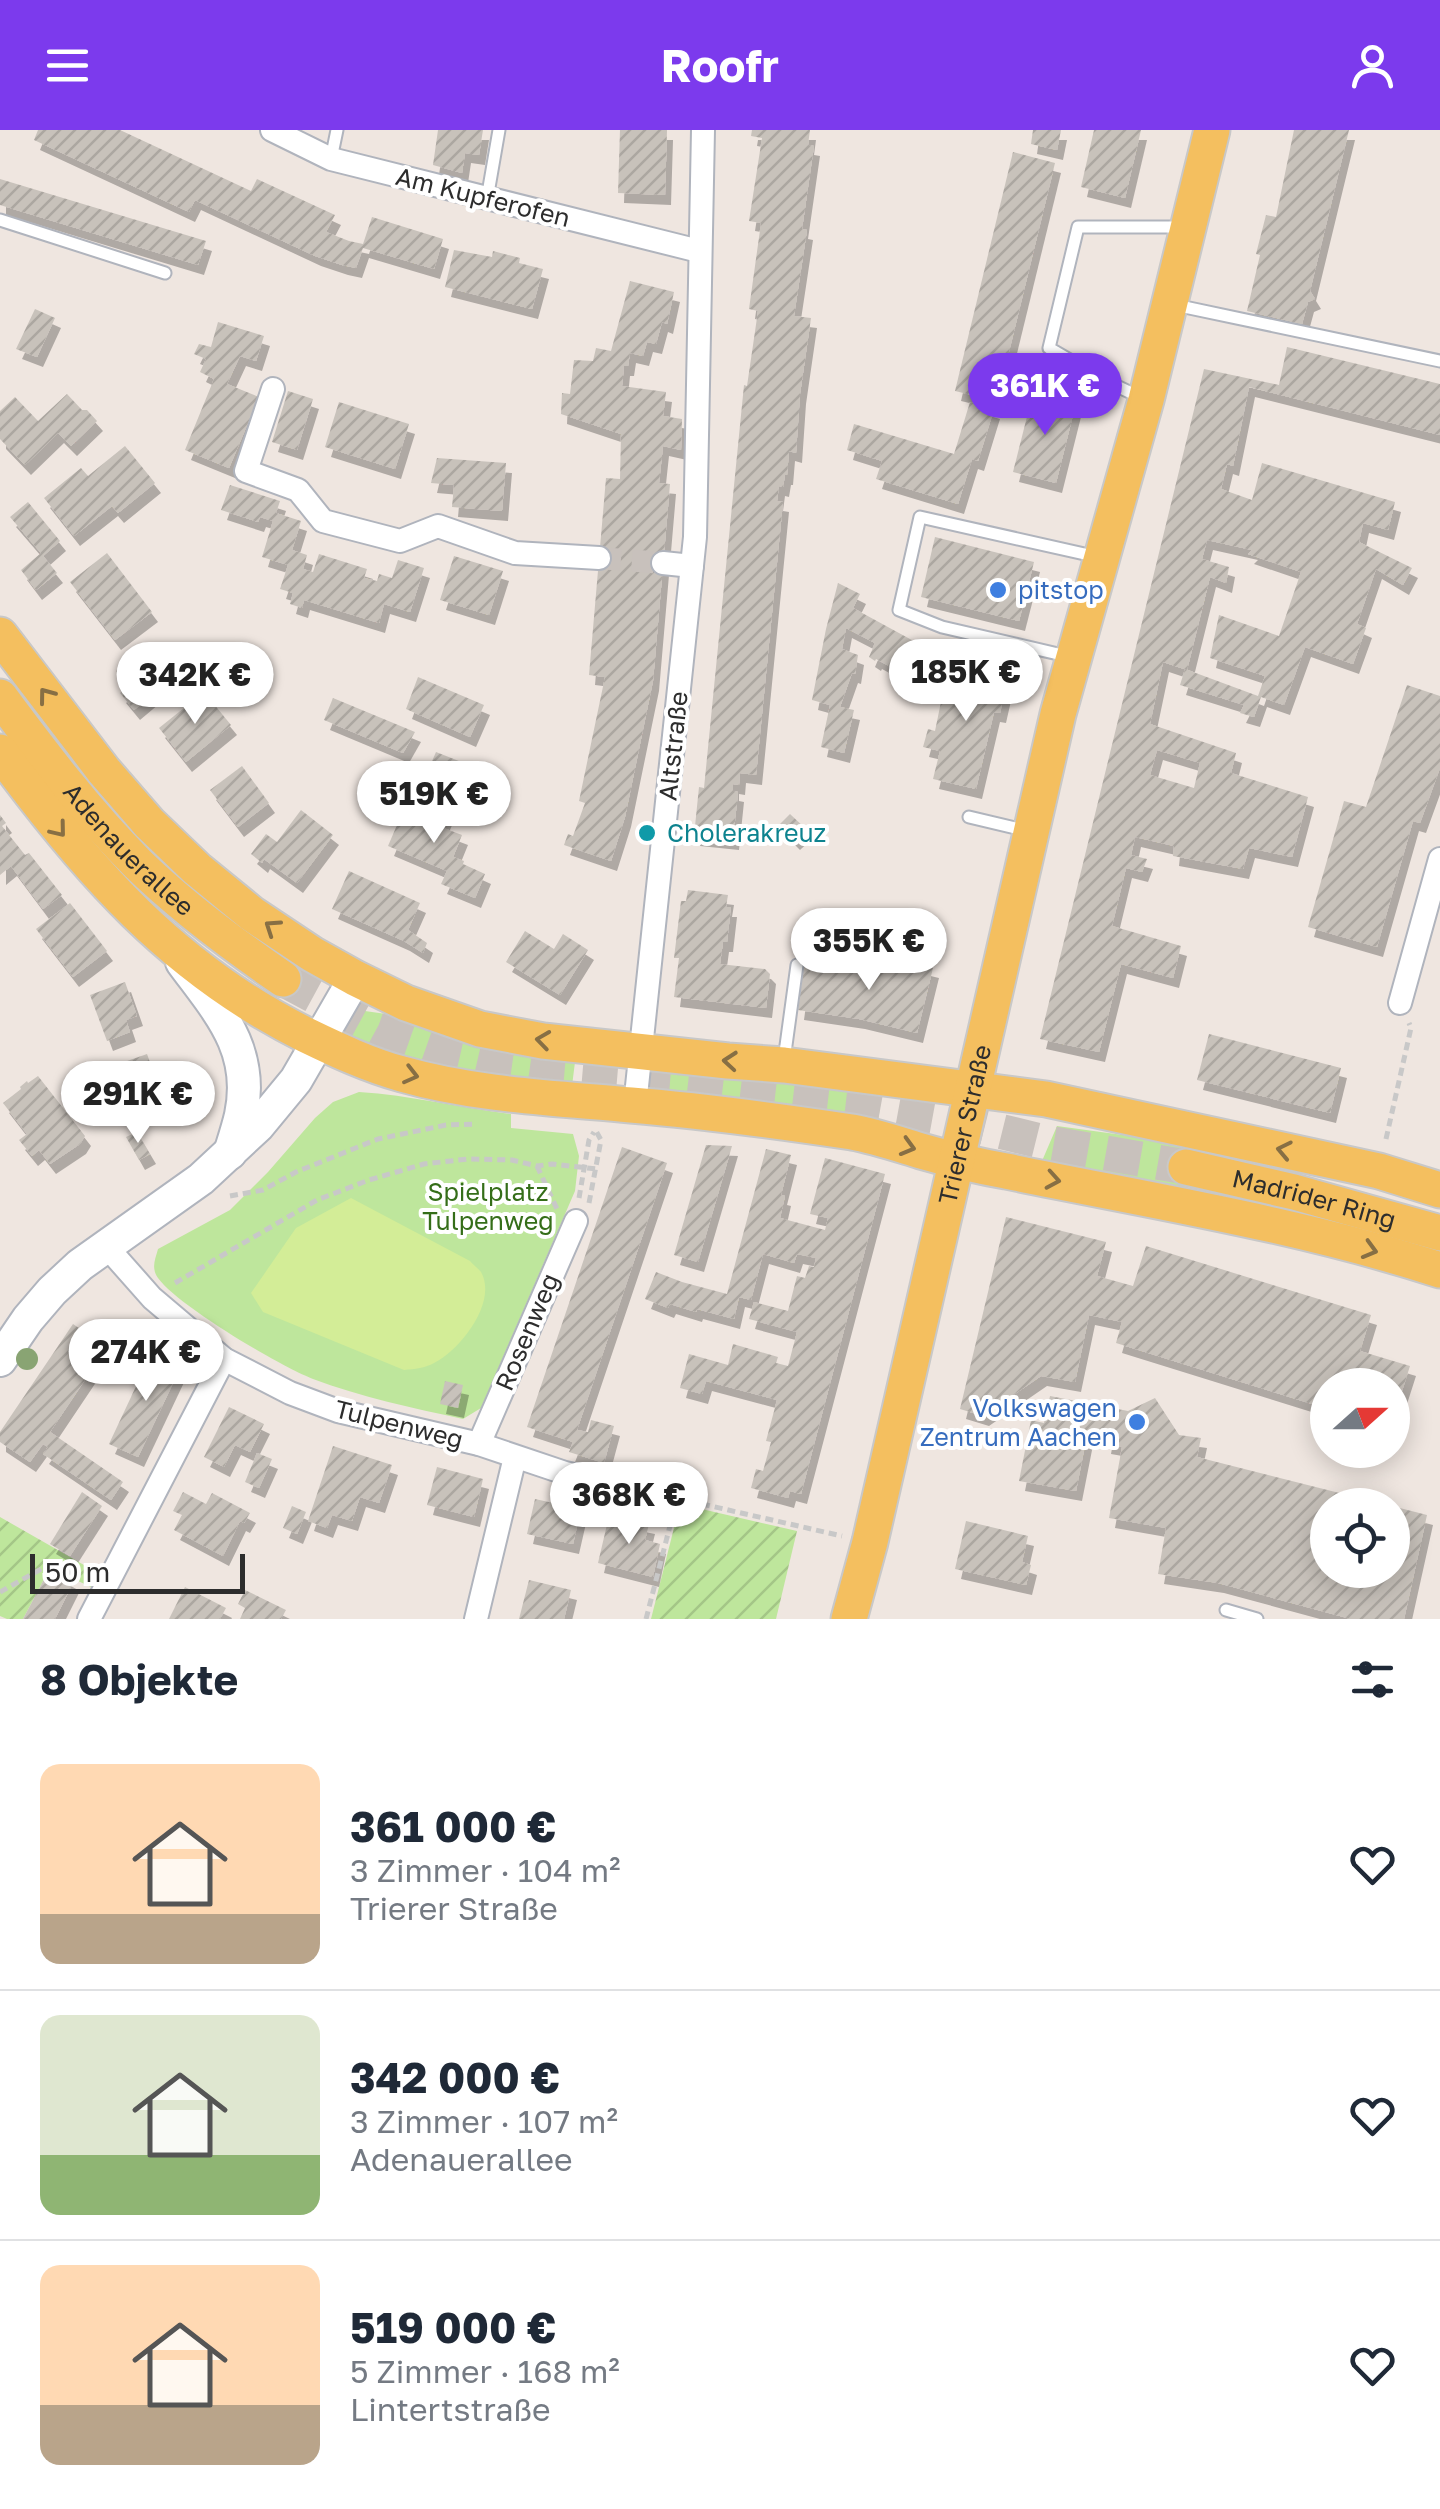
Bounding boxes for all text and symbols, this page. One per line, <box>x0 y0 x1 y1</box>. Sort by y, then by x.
icon: menu <box>40 38 95 93</box>
text: Roofr <box>661 38 779 92</box>
icon: person <box>1345 38 1400 93</box>
street label: Am Kupferofen <box>393 160 573 233</box>
pin: 361K € <box>964 353 1126 438</box>
text: 361K € <box>990 366 1100 404</box>
place label: pitstop <box>1018 574 1104 605</box>
marker: pitstop <box>987 579 1009 601</box>
pin: 185K € <box>885 639 1047 724</box>
pin: 342K € <box>114 642 276 727</box>
text: 185K € <box>911 652 1021 690</box>
text: 342K € <box>139 655 251 693</box>
one-way arrow <box>40 688 58 706</box>
street label: Altstraße <box>651 690 694 802</box>
pin: 519K € <box>353 761 515 846</box>
text: 519K € <box>379 774 489 812</box>
street label: Adenauerallee <box>57 776 201 922</box>
place label: Cholerakreuz <box>667 817 826 848</box>
one-way arrow <box>47 819 65 837</box>
marker: Cholerakreuz <box>636 822 658 844</box>
pin: 355K € <box>788 908 950 993</box>
one-way arrow <box>264 920 282 939</box>
text: 355K € <box>813 921 925 959</box>
one-way arrow <box>535 1031 552 1052</box>
street label: Trierer Straße <box>931 1042 997 1207</box>
one-way arrow <box>721 1051 737 1073</box>
pin: 291K € <box>57 1061 219 1146</box>
one-way arrow <box>402 1064 419 1085</box>
text: 291K € <box>83 1074 193 1112</box>
one-way arrow <box>899 1135 916 1156</box>
one-way arrow <box>1276 1141 1293 1162</box>
street label: Madrider Ring <box>1229 1162 1400 1235</box>
one-way arrow <box>1044 1169 1061 1190</box>
park label: Spielplatz Tulpenweg <box>422 1176 554 1236</box>
one-way arrow <box>1361 1238 1378 1259</box>
street label: Rosenweg <box>488 1268 565 1395</box>
pin: 274K € <box>65 1319 227 1404</box>
text: 274K € <box>91 1332 201 1370</box>
north arrow <box>1310 1368 1410 1468</box>
map controls <box>1310 1368 1410 1588</box>
place label: Volkswagen Zentrum Aachen <box>920 1392 1117 1452</box>
street label: Tulpenweg <box>332 1393 467 1454</box>
marker: Volkswagen Zentrum Aachen <box>1126 1411 1148 1433</box>
pin: 368K € <box>548 1462 710 1547</box>
text: 368K € <box>572 1475 686 1513</box>
button: locate <box>1310 1488 1410 1588</box>
scale bar <box>30 1549 245 1594</box>
text: 50 m <box>45 1555 110 1588</box>
icon: filters <box>1345 1652 1400 1707</box>
text: 8 Objekte <box>40 1654 238 1704</box>
text: 361 000 € <box>350 1801 556 1851</box>
icon: home <box>120 1804 240 1924</box>
icon: heart <box>1345 1837 1400 1892</box>
text: 3 Zimmer · 104 m² <box>350 1851 621 1889</box>
text: Trierer Straße <box>350 1889 558 1927</box>
text: 342 000 € <box>350 2052 560 2102</box>
icon: home <box>120 2055 240 2175</box>
icon: heart <box>1345 2088 1400 2143</box>
text: 3 Zimmer · 107 m² <box>350 2102 618 2140</box>
text: Adenauerallee <box>350 2140 573 2178</box>
text: 519 000 € <box>350 2302 556 2352</box>
icon: home <box>120 2305 240 2425</box>
icon: heart <box>1345 2338 1400 2393</box>
text: 5 Zimmer · 168 m² <box>350 2352 620 2390</box>
text: Lintertstraße <box>350 2390 551 2428</box>

